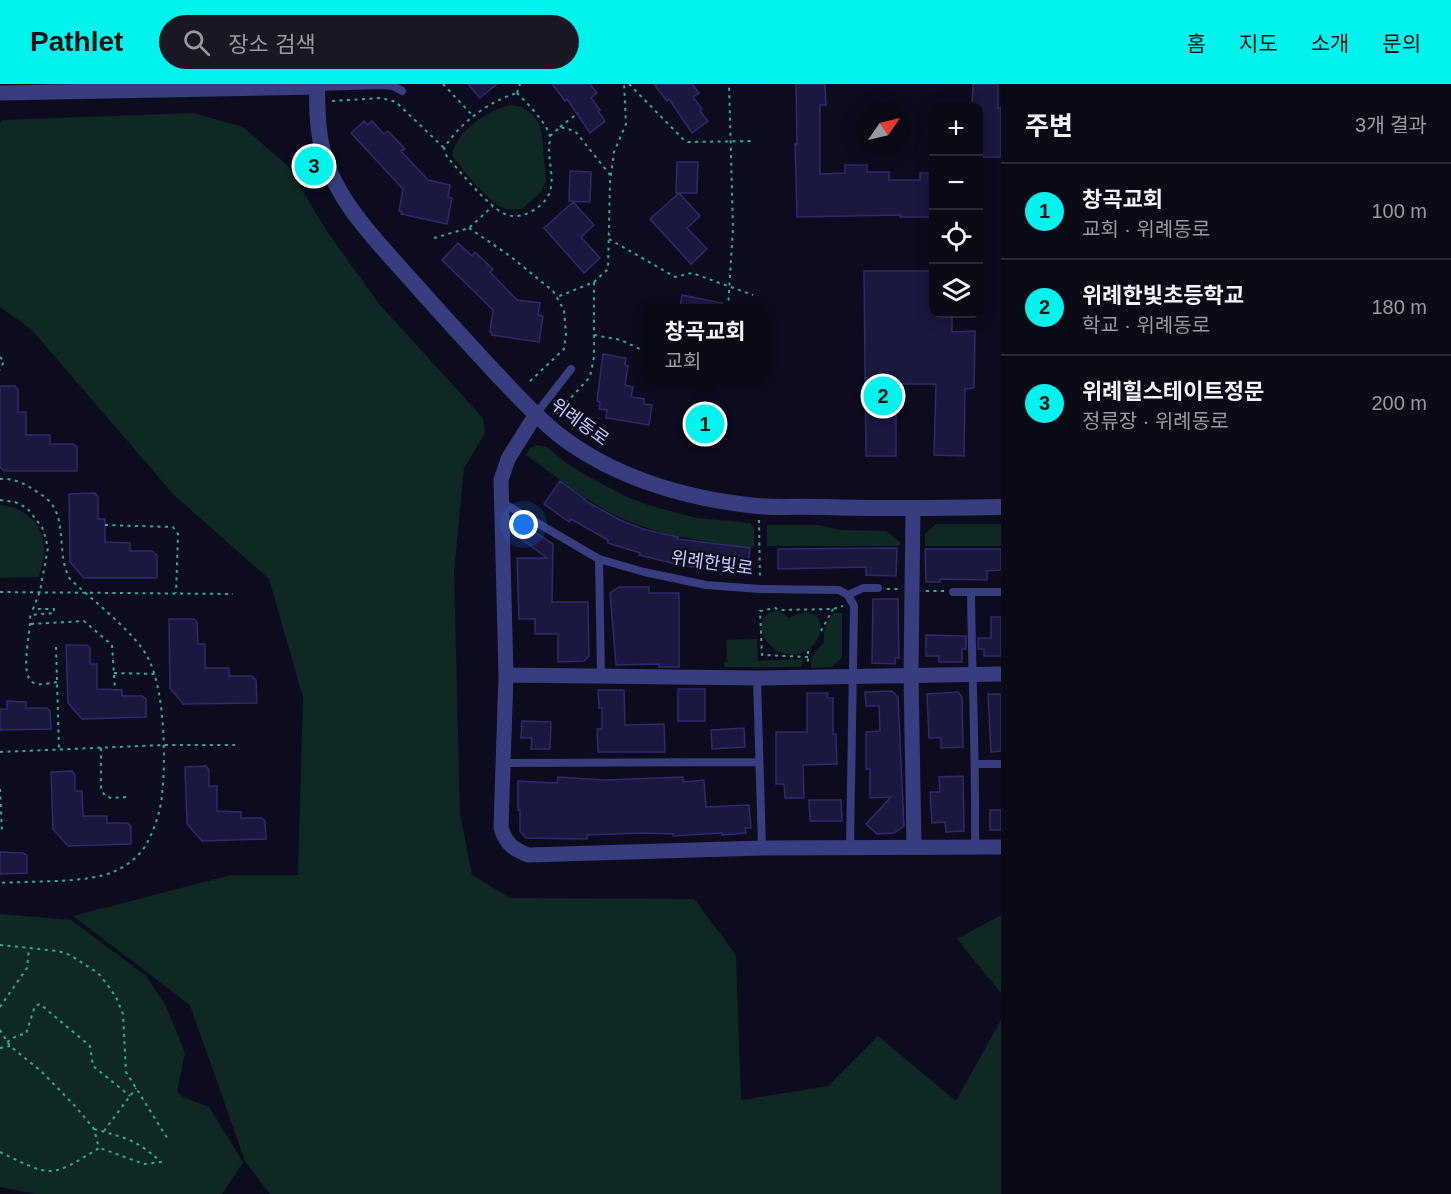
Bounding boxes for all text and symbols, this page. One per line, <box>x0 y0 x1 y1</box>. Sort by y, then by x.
search box <box>159 15 579 69</box>
text: Pathlet <box>30 26 123 57</box>
icon: search <box>180 26 213 59</box>
text: 장소 검색 <box>228 32 315 57</box>
text: 홈 <box>1187 32 1206 55</box>
text: 지도 <box>1239 32 1278 55</box>
text: 소개 <box>1311 32 1349 55</box>
text: 문의 <box>1382 32 1421 55</box>
north arrow <box>857 102 911 156</box>
map controls <box>929 102 983 318</box>
button: + <box>929 102 983 156</box>
text: 주변 <box>1025 111 1073 141</box>
text: 3개 결과 <box>1355 114 1427 136</box>
pin: 3 <box>294 144 334 188</box>
button: − <box>929 156 983 210</box>
text: 창곡교회 <box>1082 187 1163 212</box>
text: 1 <box>1039 200 1050 222</box>
text: 100 m <box>1371 200 1427 222</box>
button: locate <box>929 210 983 264</box>
text: 교회 · 위례동로 <box>1082 218 1210 240</box>
button: layers <box>929 264 983 318</box>
text: 위례한빛초등학교 <box>1082 283 1244 308</box>
text: 2 <box>1039 296 1050 318</box>
text: 180 m <box>1371 296 1427 318</box>
popup <box>642 304 768 382</box>
text: 학교 · 위례동로 <box>1082 314 1210 336</box>
text: 창곡교회 <box>665 319 745 344</box>
text: 교회 <box>665 350 701 372</box>
pin: 2 <box>864 374 902 418</box>
text: 위례힐스테이트정문 <box>1082 379 1264 404</box>
text: 3 <box>1039 392 1050 414</box>
text: 200 m <box>1371 392 1427 414</box>
street label: 위례동로 <box>547 394 613 450</box>
pin: 1 <box>686 402 724 446</box>
text: 정류장 · 위례동로 <box>1082 410 1229 432</box>
your location <box>509 510 538 539</box>
street label: 위례한빛로 <box>670 547 754 579</box>

